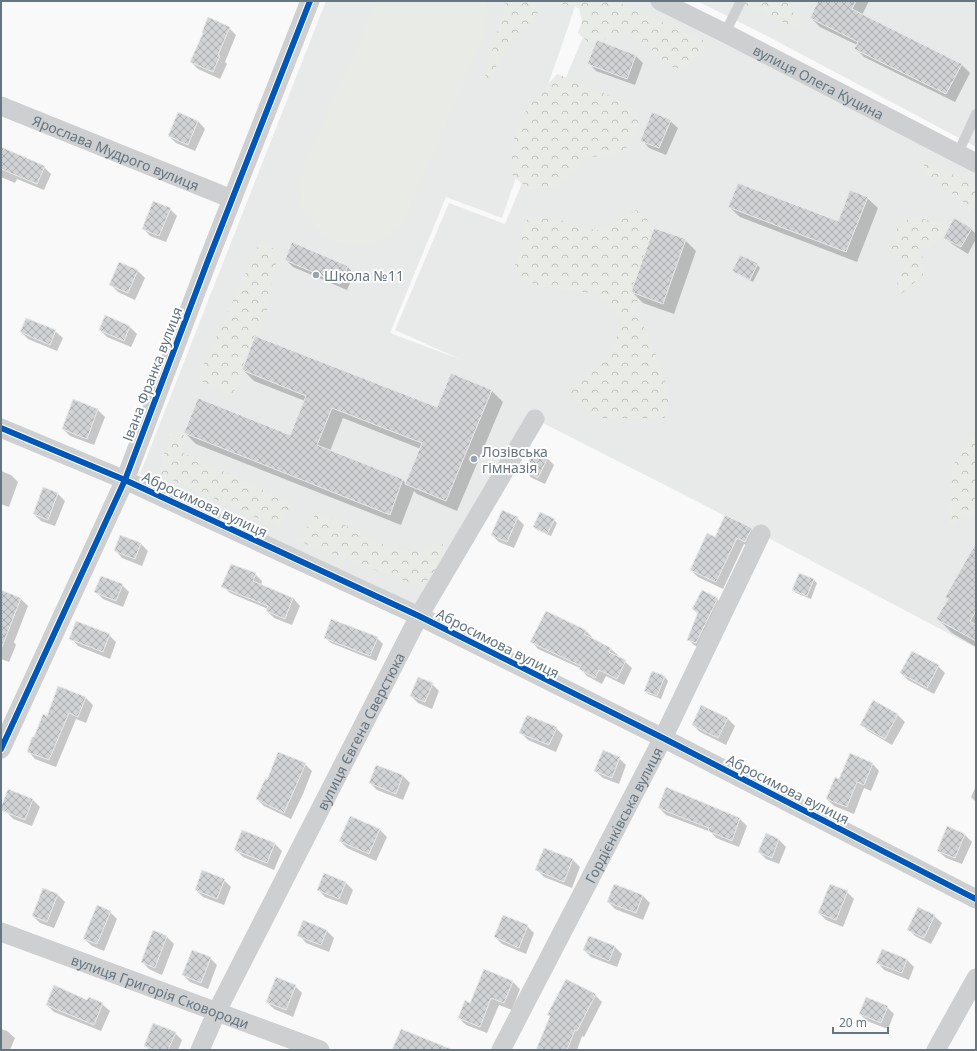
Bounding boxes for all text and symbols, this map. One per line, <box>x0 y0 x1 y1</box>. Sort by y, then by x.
street label: вулиця Олега Куцина <box>750 40 887 123</box>
street label: Ярослава Мудрого вулиця <box>30 110 202 194</box>
place label: Школа №11 <box>324 266 404 285</box>
marker: Школа №11 <box>311 270 321 280</box>
street label: Івана Франка вулиця <box>118 304 186 444</box>
place label: Лозівська гімназія <box>482 442 548 477</box>
marker: Лозівська гімназія <box>469 454 479 464</box>
street label: Абросимова вулиця <box>139 467 271 541</box>
street label: Абросимова вулиця <box>433 604 563 682</box>
street label: вулиця Євгена Сверстюка <box>312 649 408 813</box>
street label: Гордієнківська вулиця <box>580 744 666 886</box>
street label: Абросимова вулиця <box>723 750 853 828</box>
street label: вулиця Григорія Сковороди <box>69 949 252 1033</box>
scale bar <box>833 1009 888 1035</box>
text: 20 m <box>839 1014 867 1031</box>

